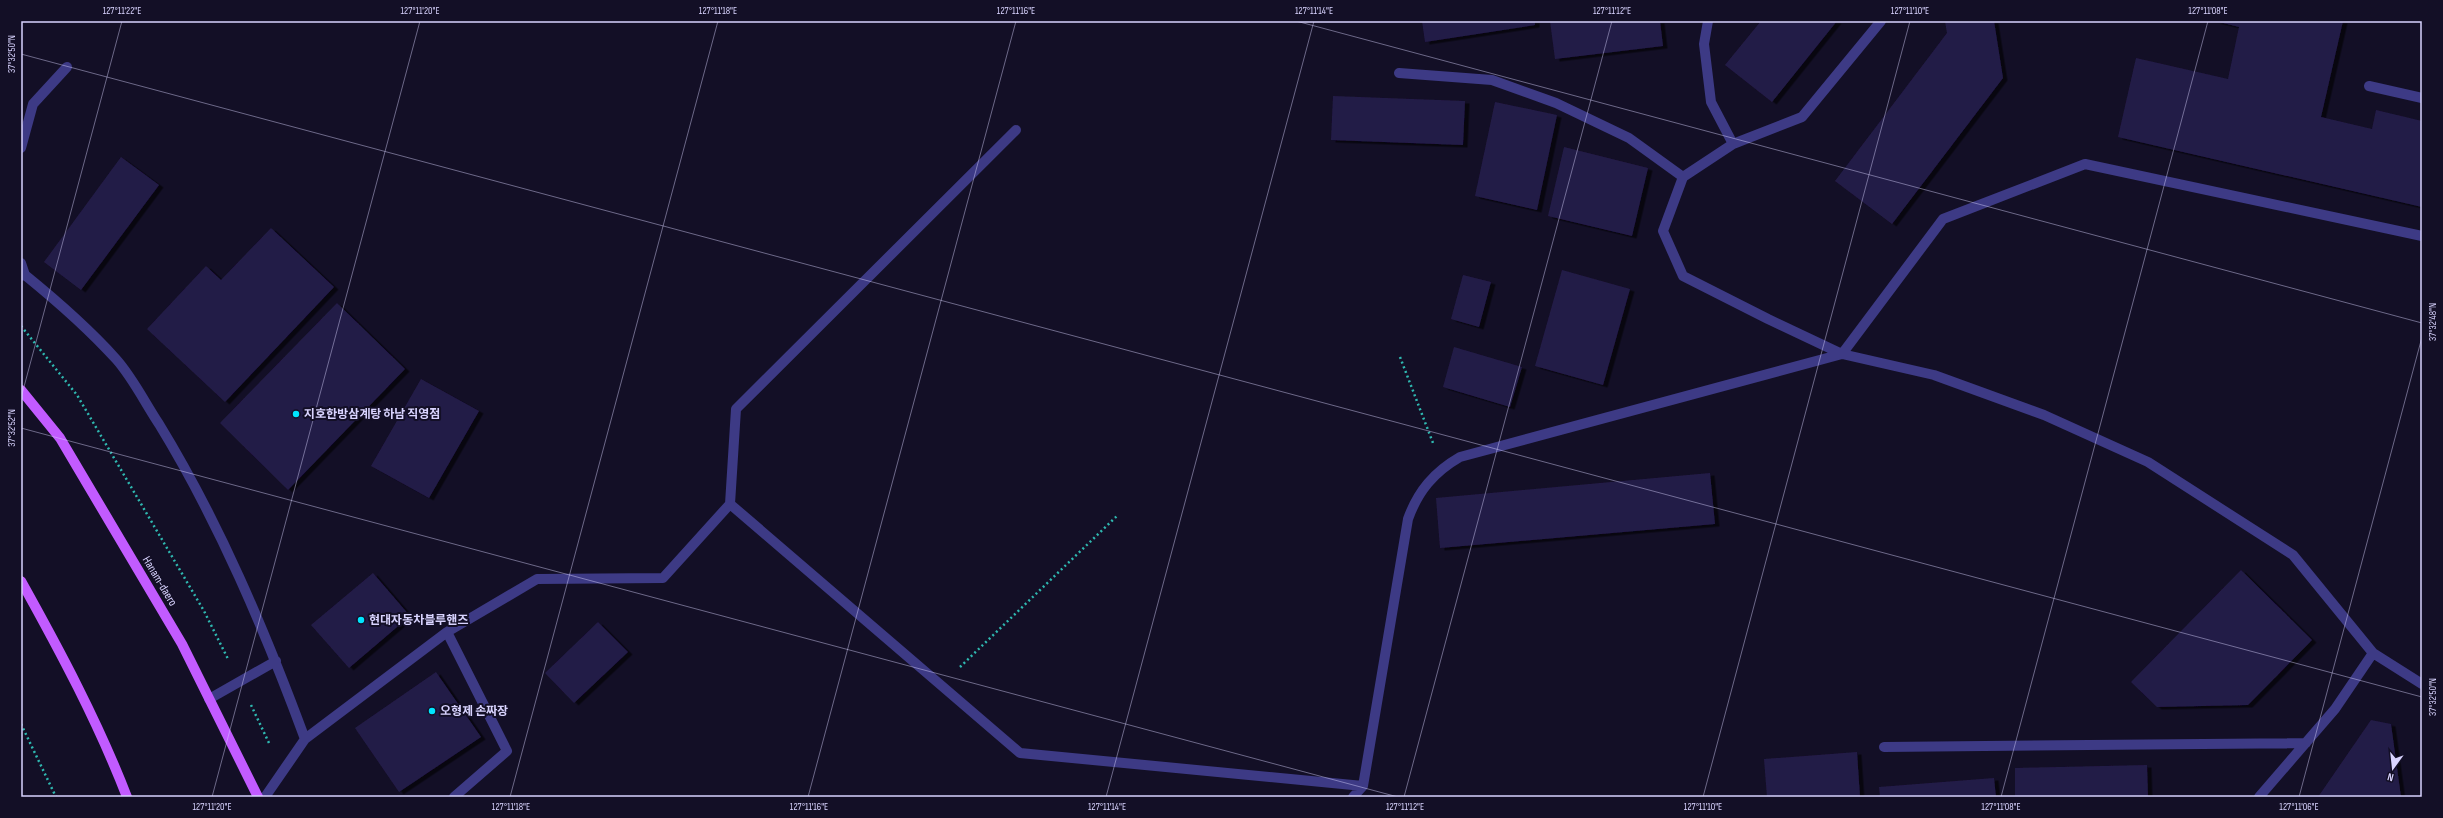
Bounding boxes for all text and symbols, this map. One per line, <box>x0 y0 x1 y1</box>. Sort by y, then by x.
text: 127°11'22"E <box>103 5 141 17</box>
text: 127°11'20"E <box>400 5 440 17</box>
text: 127°11'18"E <box>699 5 737 17</box>
text: 127°11'16"E <box>997 5 1035 17</box>
text: 127°11'14"E <box>1295 5 1333 17</box>
text: 127°11'12"E <box>1593 5 1631 17</box>
text: 127°11'10"E <box>1891 5 1929 17</box>
text: 127°11'08"E <box>2188 5 2228 17</box>
text: 37°32'50"N <box>6 35 18 73</box>
text: 37°32'48"N <box>2427 303 2439 341</box>
place label: 지호한방삼계탕 하남 직영점 <box>304 407 440 422</box>
text: 37°32'52"N <box>6 409 18 447</box>
marker: 지호한방삼계탕 하남 직영점 <box>291 409 301 419</box>
street label: Hanam-daero <box>139 554 180 609</box>
place label: 현대자동차블루핸즈 <box>369 613 468 628</box>
marker: 현대자동차블루핸즈 <box>356 615 366 625</box>
text: 37°32'50"N <box>2427 678 2439 716</box>
place label: 오형제 손짜장 <box>440 704 508 719</box>
marker: 오형제 손짜장 <box>427 706 437 716</box>
north arrow <box>2373 748 2413 788</box>
text: N <box>2386 770 2395 784</box>
text: 127°11'20"E <box>192 801 232 813</box>
text: 127°11'18"E <box>492 801 530 813</box>
text: 127°11'16"E <box>790 801 828 813</box>
text: 127°11'14"E <box>1088 801 1126 813</box>
text: 127°11'12"E <box>1386 801 1424 813</box>
text: 127°11'10"E <box>1684 801 1722 813</box>
text: 127°11'08"E <box>1981 801 2021 813</box>
text: 127°11'06"E <box>2279 801 2319 813</box>

